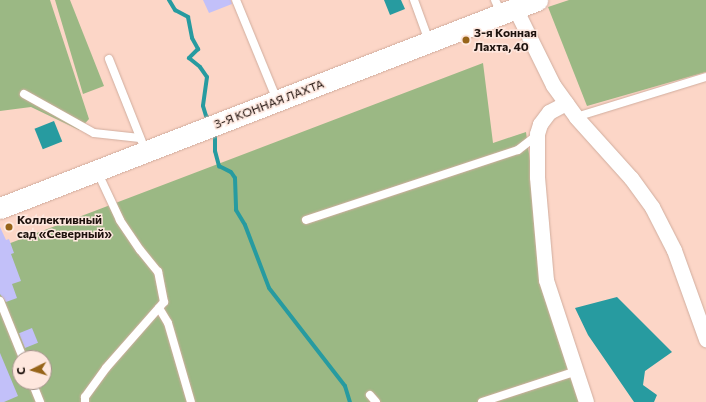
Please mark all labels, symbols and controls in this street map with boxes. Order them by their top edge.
place label: 3-я Конная Лахта, 40 [474,26,537,54]
marker: 3-я Конная Лахта, 40 [461,35,471,45]
street label: 3-Я КОННАЯ ЛАХТА [212,76,326,132]
place label: Коллективный сад «Северный» [17,213,112,241]
marker: Коллективный сад «Северный» [4,222,14,232]
north arrow [12,350,52,390]
text: С [14,367,27,375]

